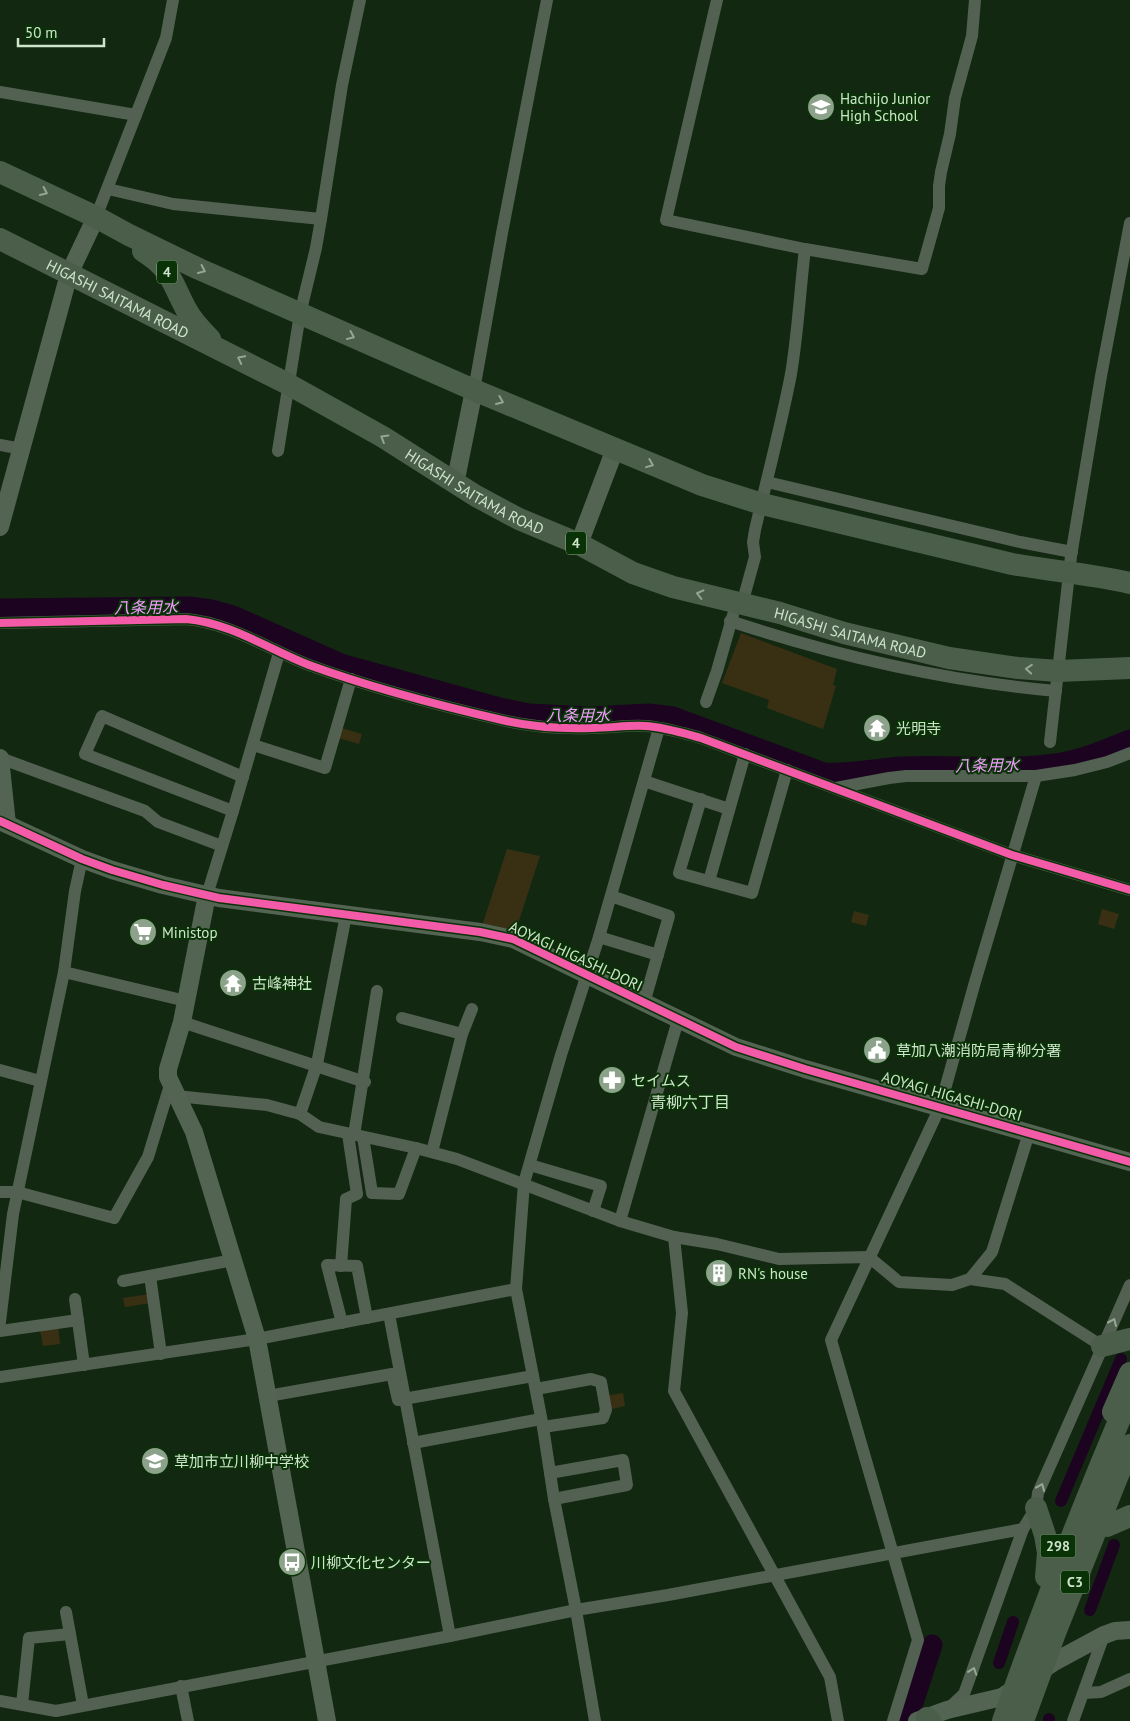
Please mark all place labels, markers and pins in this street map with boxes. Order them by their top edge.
place label: Hachijo Junior High School [840,89,930,125]
school or university icon: Hachijo Junior High School [806,92,836,122]
temple icon: 光明寺 [862,713,892,743]
place label: 光明寺 [896,719,941,738]
supermarket icon: Ministop [128,917,158,947]
place label: Ministop [162,923,218,942]
temple icon: 古峰神社 [218,968,248,998]
place label: 古峰神社 [252,974,312,993]
public building icon: 草加八潮消防局青柳分署 [862,1035,892,1065]
place label: 草加八潮消防局青柳分署 [896,1041,1061,1060]
pharmacy icon: セイムス [597,1065,627,1095]
place label: セイムス [631,1071,691,1090]
building icon: RN's house [704,1258,734,1288]
place label: RN's house [738,1264,808,1283]
school or university icon: 草加市立川柳中学校 [140,1446,170,1476]
place label: 草加市立川柳中学校 [174,1452,309,1471]
bus stop icon: 川柳文化センター [277,1547,307,1577]
place label: 川柳文化センター [311,1553,431,1572]

